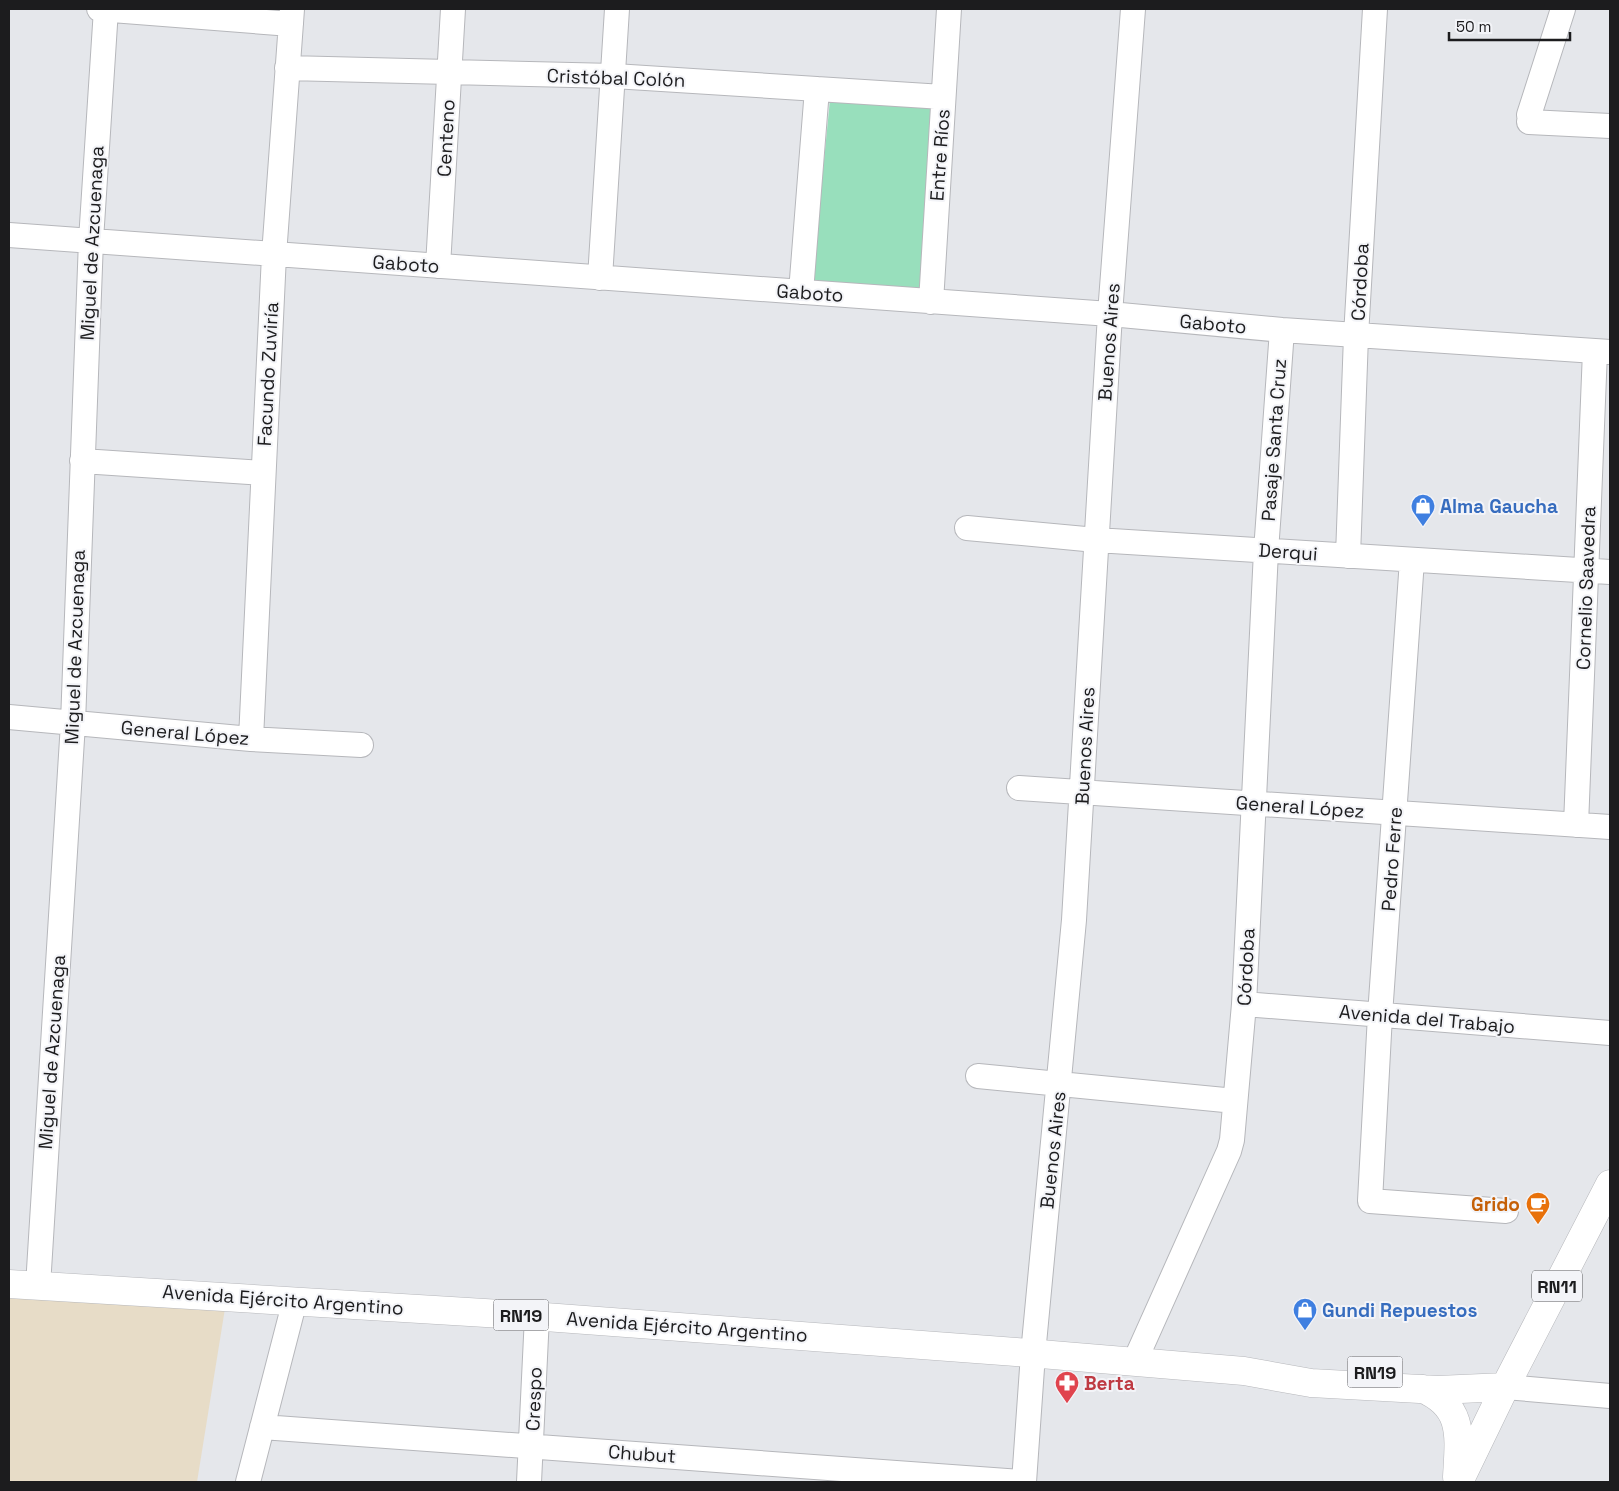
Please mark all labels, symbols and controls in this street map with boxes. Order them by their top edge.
scale bar [1449,10,1570,42]
text: 50 m [1456,17,1491,36]
street label: Cristóbal Colón [546,63,686,93]
street label: Centeno [431,98,461,178]
street label: Entre Ríos [924,108,956,202]
street label: Miguel de Azcuenaga [74,145,110,341]
street label: Córdoba [1345,242,1375,322]
street label: Gaboto [372,249,440,279]
street label: Gaboto [776,278,844,308]
street label: Buenos Aires [1092,282,1126,402]
street label: Facundo Zuviría [252,301,284,447]
street label: Gaboto [1178,309,1248,339]
street label: Pasaje Santa Cruz [1256,358,1292,522]
shop icon: Alma Gaucha [1410,493,1436,527]
place label: Alma Gaucha [1440,494,1558,519]
street label: Cornelio Saavedra [1571,506,1601,670]
street label: Derqui [1258,537,1318,567]
street label: Miguel de Azcuenaga [59,549,91,745]
street label: Buenos Aires [1069,686,1101,806]
street label: General López [120,715,250,751]
street label: General López [1235,790,1365,824]
street label: Pedro Ferre [1376,806,1408,912]
street label: Córdoba [1231,927,1261,1007]
street label: Miguel de Azcuenaga [33,954,71,1150]
street label: Avenida del Trabajo [1338,999,1516,1039]
street label: Buenos Aires [1034,1090,1072,1210]
cafe icon: Grido [1525,1191,1551,1225]
place label: Grido [1471,1192,1520,1217]
road number: RN11 [1532,1270,1582,1302]
street label: Avenida Ejército Argentino [162,1279,404,1321]
shop icon: Gundi Repuestos [1292,1297,1318,1331]
place label: Gundi Repuestos [1322,1298,1477,1323]
road number: RN19 [494,1300,548,1330]
street label: Avenida Ejército Argentino [566,1306,808,1348]
road number: RN19 [1348,1356,1402,1388]
street label: Crespo [520,1366,548,1432]
pharmacy icon: Berta [1054,1370,1080,1404]
place label: Berta [1084,1371,1135,1396]
street label: Chubut [607,1439,677,1469]

